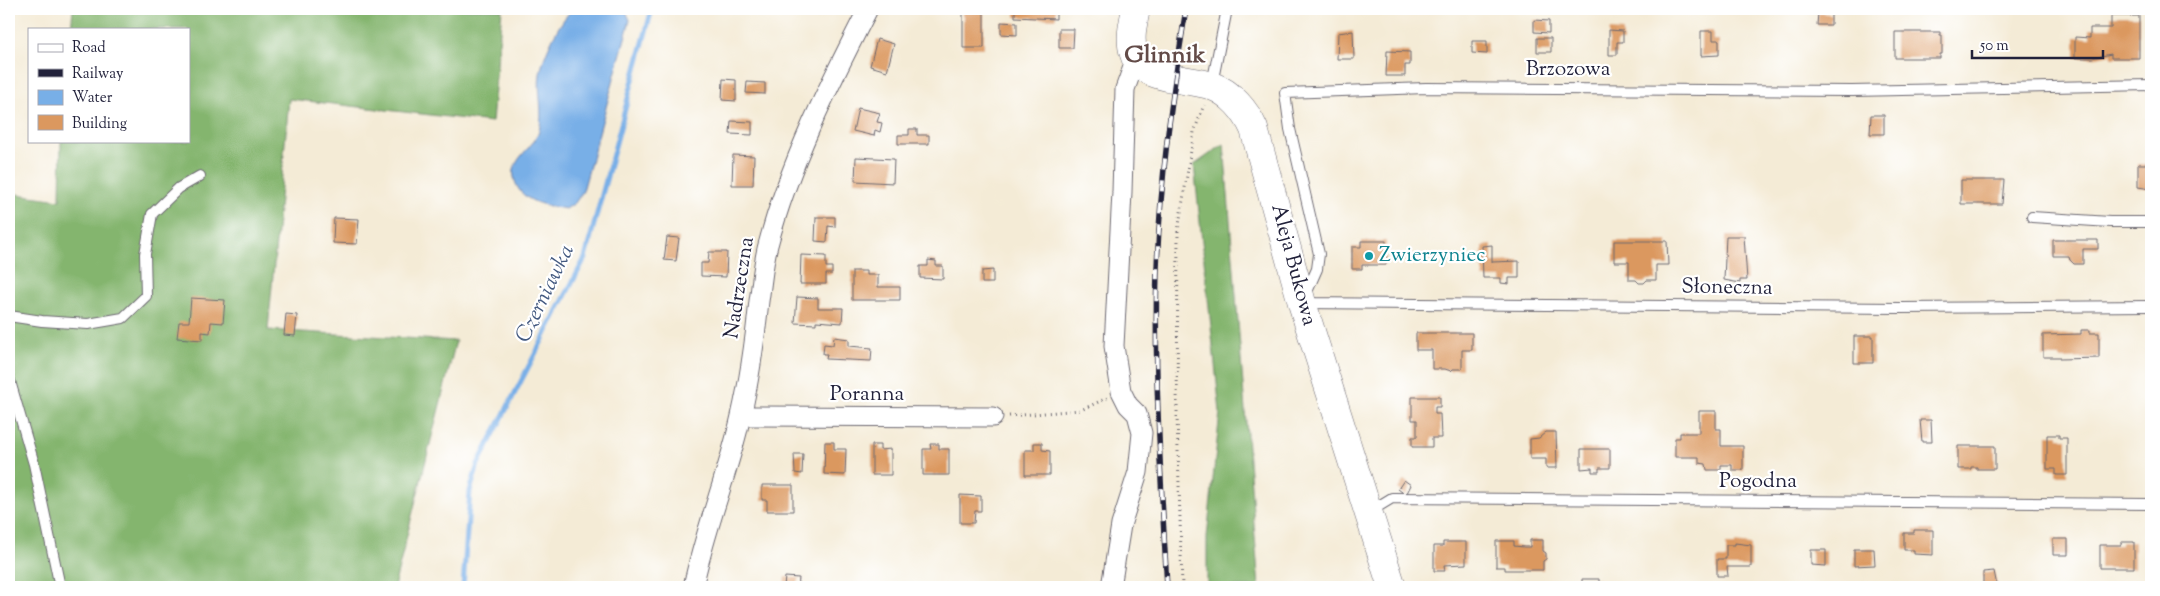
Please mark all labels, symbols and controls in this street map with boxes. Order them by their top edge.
legend [28,28,190,142]
scale bar [1972,28,2104,60]
text: 50 m [1979,36,2009,57]
text: Road [72,38,106,59]
district label: Glinnik [1124,39,1207,73]
street label: Brzozowa [1526,55,1611,85]
text: Railway [72,64,124,85]
text: Water [72,88,113,109]
text: Building [72,114,127,135]
street label: Aleja Bukowa [1262,201,1324,330]
street label: Nadrzeczna [717,235,763,341]
water label: Czerniawka [508,240,584,348]
place label: Zwierzyniec [1379,241,1486,271]
marker: Zwierzyniec [1363,250,1375,262]
street label: Słoneczna [1681,272,1773,304]
street label: Poranna [830,380,905,410]
street label: Pogodna [1719,467,1797,497]

